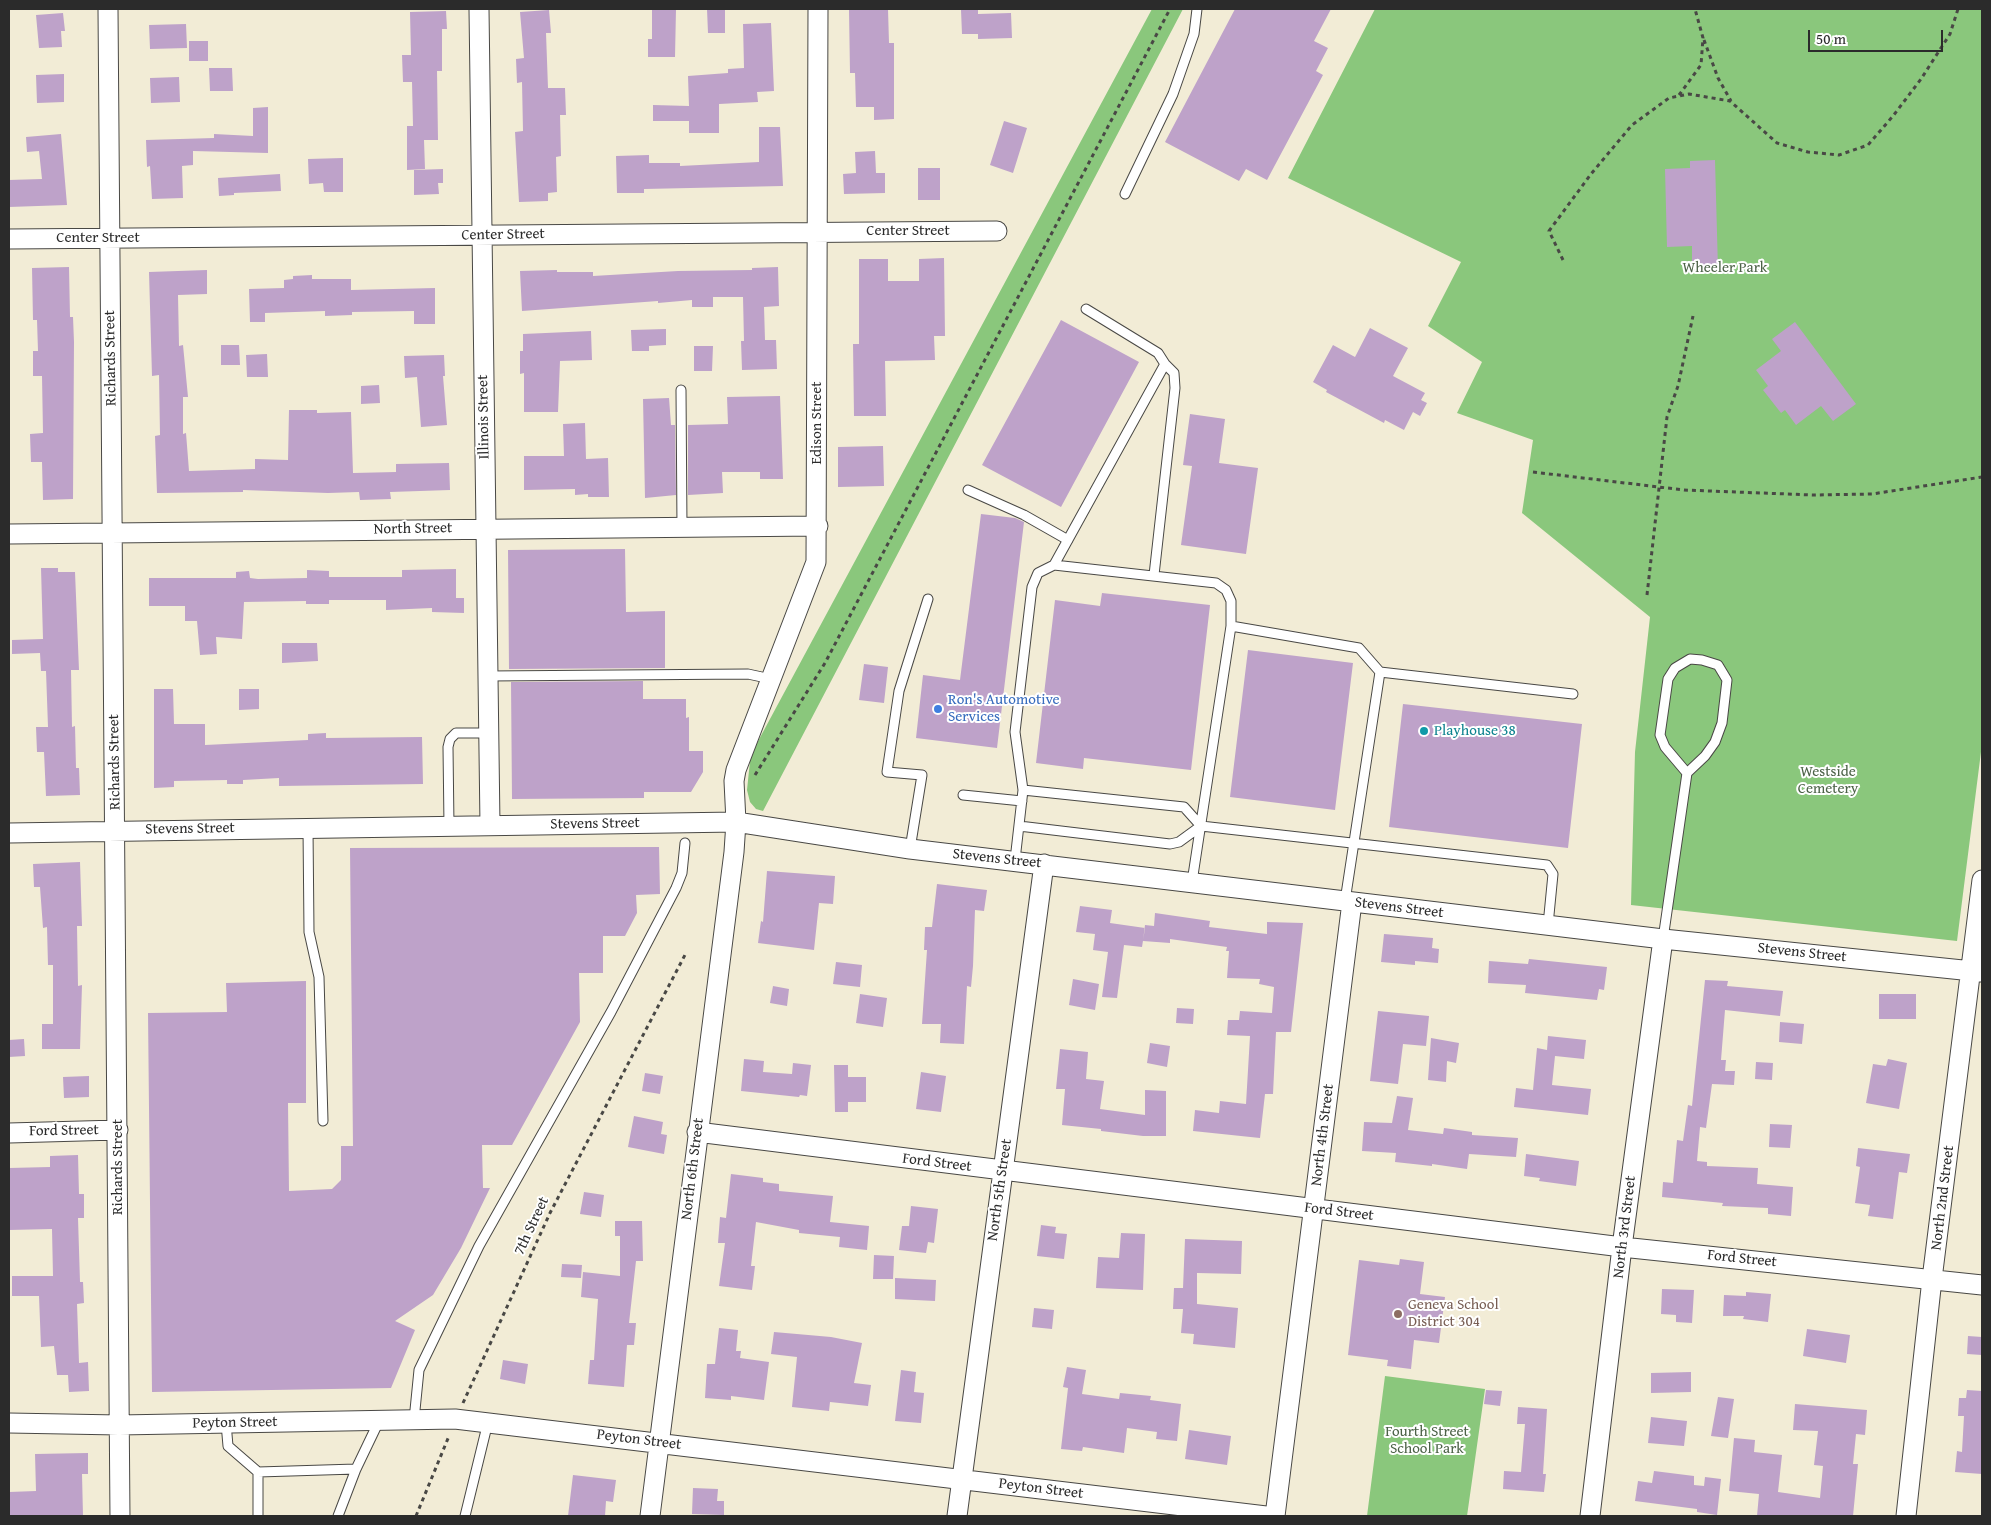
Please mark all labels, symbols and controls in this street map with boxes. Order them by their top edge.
scale bar [1811,20,1946,52]
text: 50 m [1816,28,1846,49]
street label: Center Street [866,222,950,240]
street label: Center Street [461,225,545,245]
street label: Center Street [56,229,140,247]
park label: Wheeler Park [1683,259,1767,277]
street label: Richards Street [101,310,121,406]
street label: Illinois Street [474,374,494,460]
street label: Edison Street [808,381,826,465]
street label: North Street [374,519,452,539]
place label: Ron's Automotive Services [948,691,1060,726]
marker: Ron's Automotive Services [932,703,944,715]
street label: Richards Street [105,714,125,810]
place label: Playhouse 38 [1434,722,1516,740]
marker: Playhouse 38 [1418,725,1430,737]
park label: Westside Cemetery [1798,763,1858,798]
street label: Stevens Street [550,814,640,834]
street label: Stevens Street [145,819,235,839]
street label: Stevens Street [952,845,1042,873]
street label: Stevens Street [1354,894,1444,922]
street label: Stevens Street [1757,939,1847,967]
street label: North 4th Street [1308,1083,1338,1187]
street label: North 6th Street [678,1117,708,1221]
street label: Richards Street [109,1119,127,1215]
street label: Ford Street [29,1121,99,1141]
street label: North 5th Street [984,1138,1016,1242]
street label: North 2nd Street [1928,1145,1958,1251]
street label: Ford Street [901,1150,973,1176]
street label: North 3rd Street [1610,1175,1640,1279]
street label: 7th Street [511,1194,553,1258]
street label: Ford Street [1303,1199,1375,1225]
street label: Ford Street [1706,1246,1778,1272]
place label: Geneva School District 304 [1408,1296,1499,1331]
marker: Geneva School District 304 [1392,1308,1404,1320]
street label: Peyton Street [192,1413,278,1433]
park label: Fourth Street School Park [1385,1423,1469,1458]
street label: Peyton Street [596,1426,682,1454]
street label: Peyton Street [998,1475,1084,1503]

